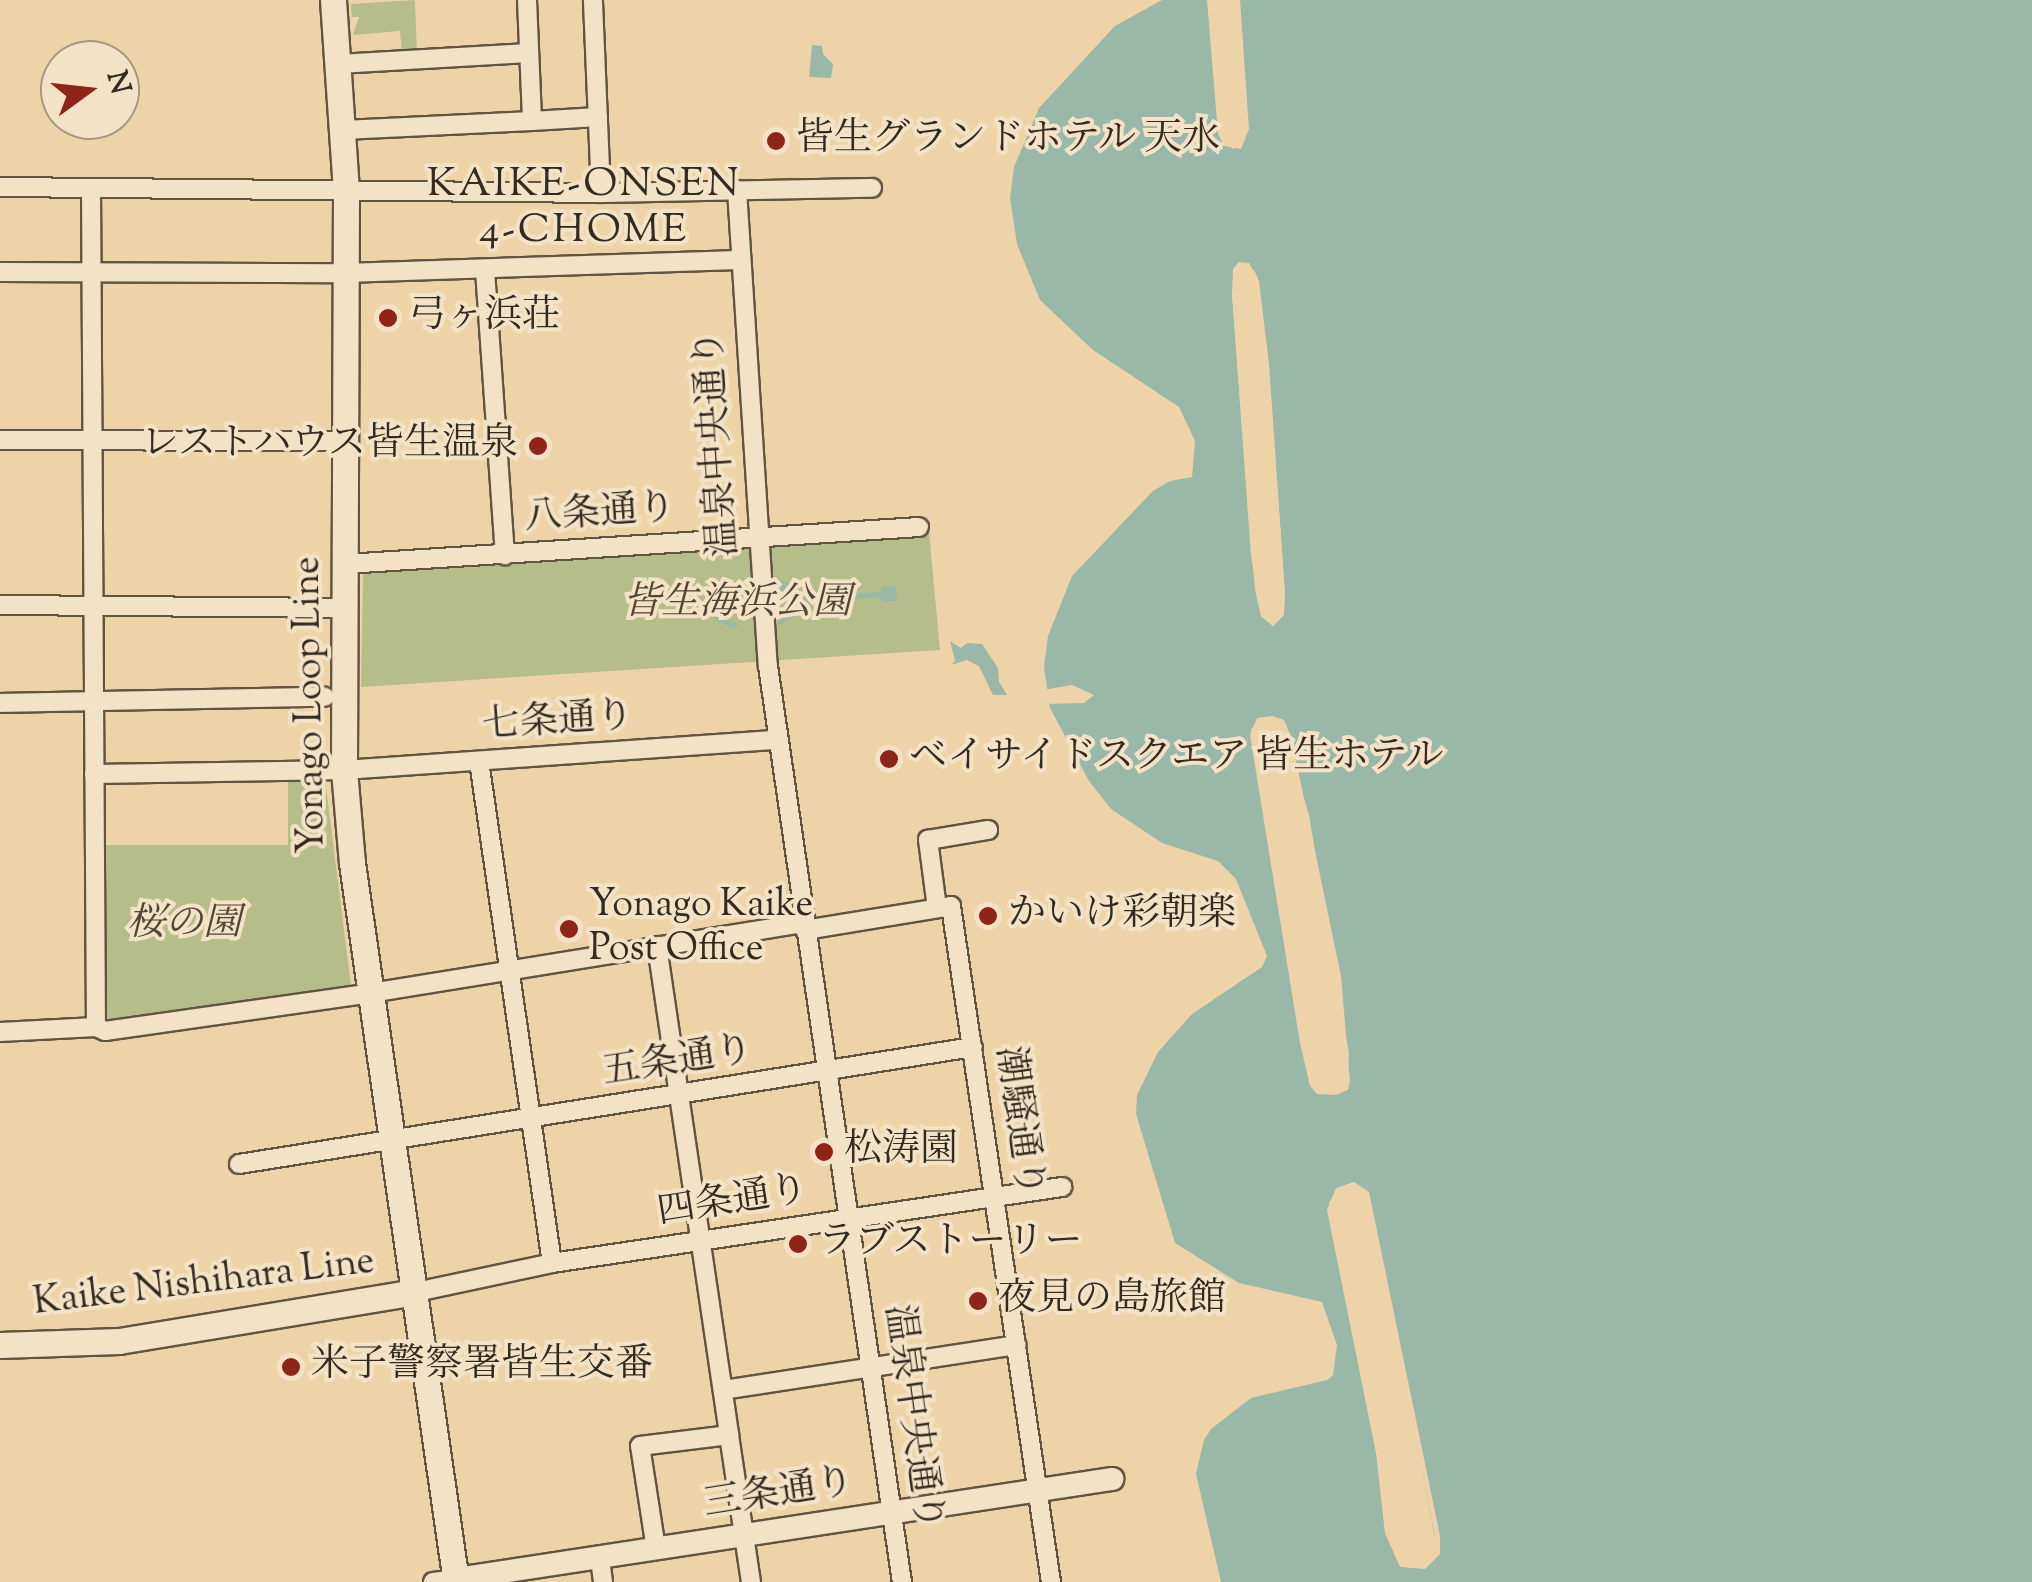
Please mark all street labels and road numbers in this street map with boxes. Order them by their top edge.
street label: 温泉中央通り [688,328,750,558]
street label: 八条通り [523,487,677,543]
street label: Yonago Loop Line [287,556,337,854]
street label: 七条通り [481,695,635,751]
street label: 五条通り [599,1029,757,1097]
street label: 潮騒通り [984,1044,1050,1200]
street label: 四条通り [654,1169,812,1237]
street label: Kaike Nishihara Line [31,1240,377,1328]
street label: 温泉中央通り [873,1302,949,1534]
street label: 三条通り [700,1461,858,1529]

